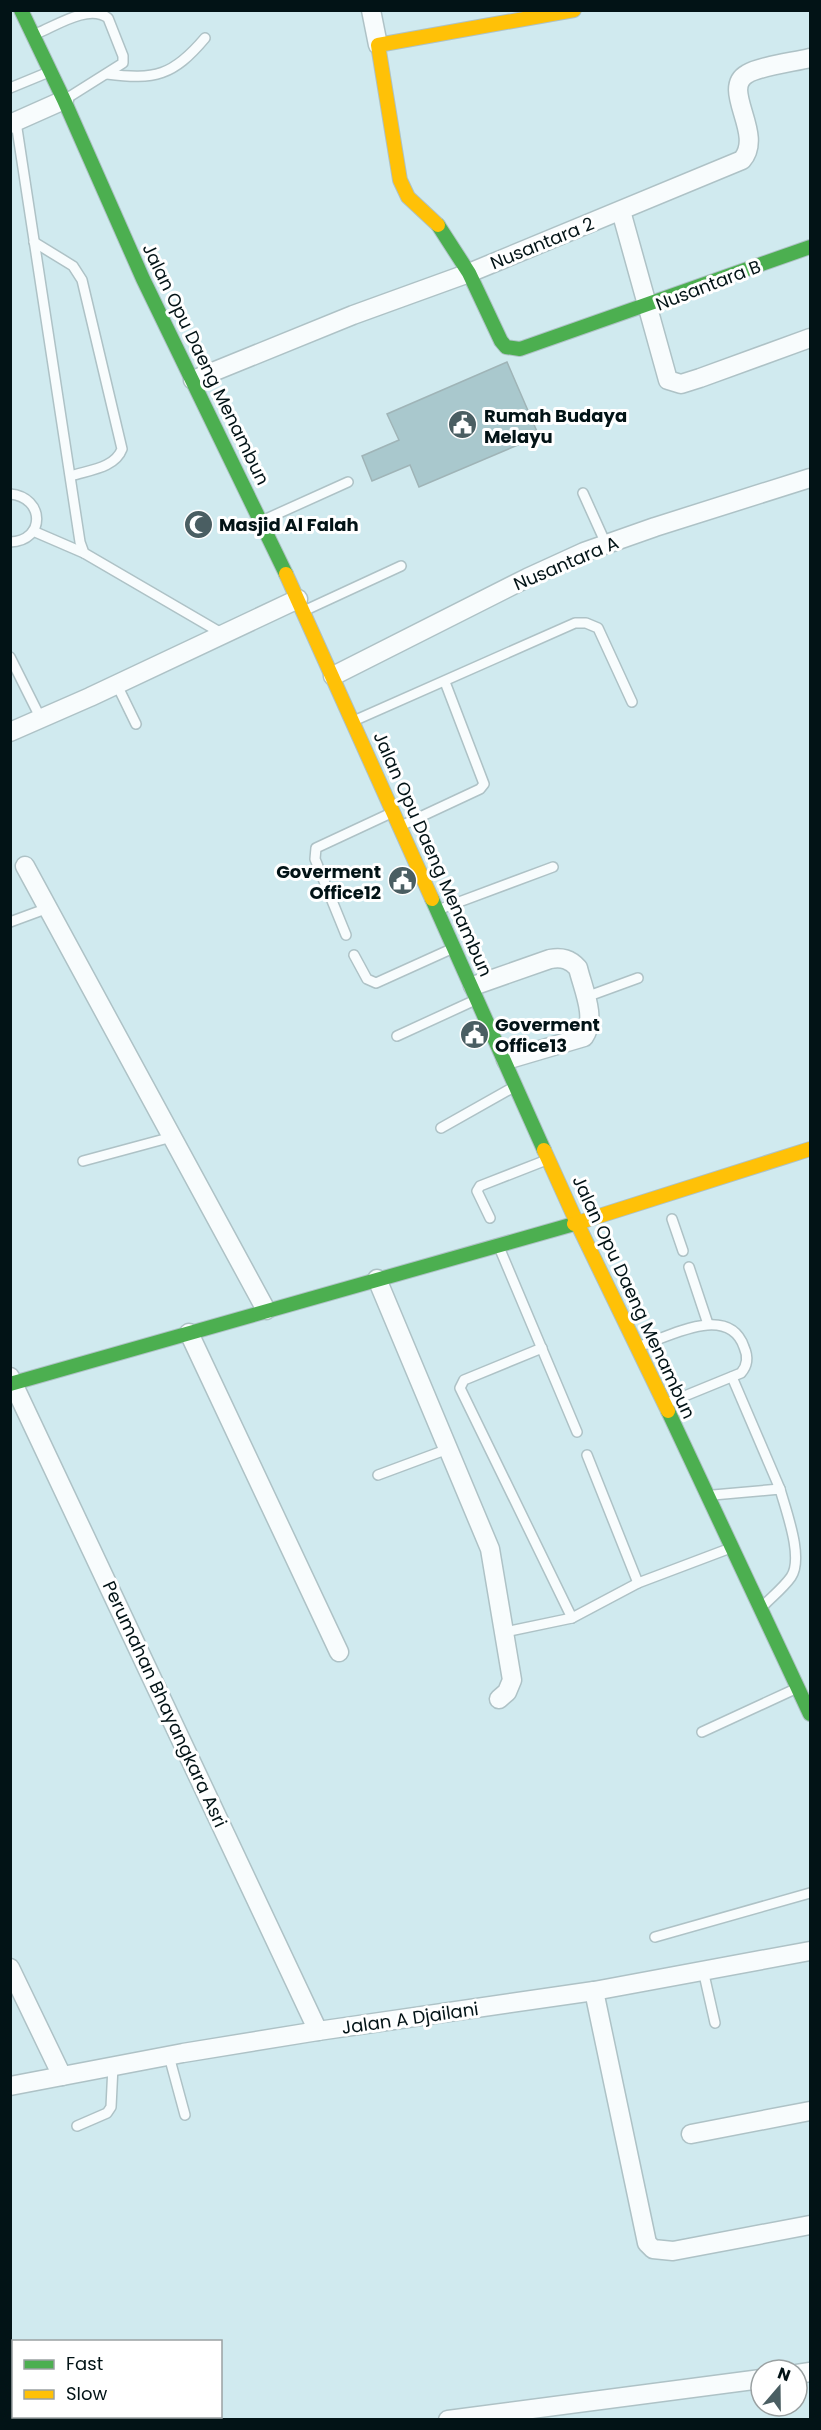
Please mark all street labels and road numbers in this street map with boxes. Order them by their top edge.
street label: Nusantara 2 [486,211,598,275]
street label: Jalan Opu Daeng Menambun [136,239,276,489]
street label: Nusantara B [652,253,764,317]
street label: Nusantara A [510,530,622,596]
street label: Jalan Opu Daeng Menambun [368,727,498,981]
street label: Jalan Opu Daeng Menambun [566,1171,702,1423]
street label: Perumahan Bhayangkara Asri [97,1577,233,1831]
street label: Jalan A Djailani [340,1996,480,2040]

